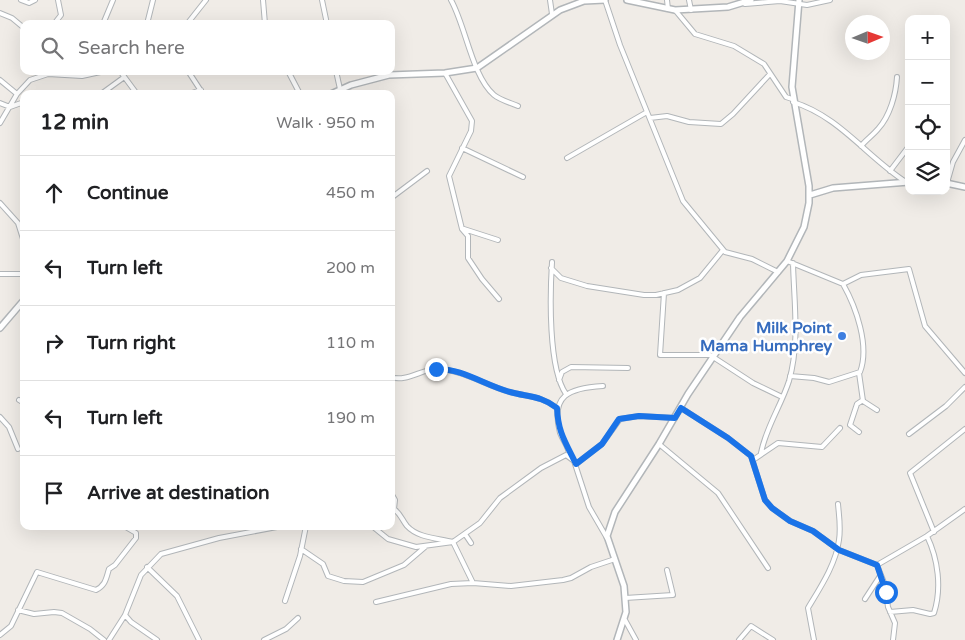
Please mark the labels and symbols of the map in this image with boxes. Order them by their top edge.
north arrow [845,15,890,60]
place label: Milk Point Mama Humphrey [700,318,833,356]
marker: Milk Point Mama Humphrey [836,330,848,342]
route end [425,358,448,381]
route start [875,581,898,604]

